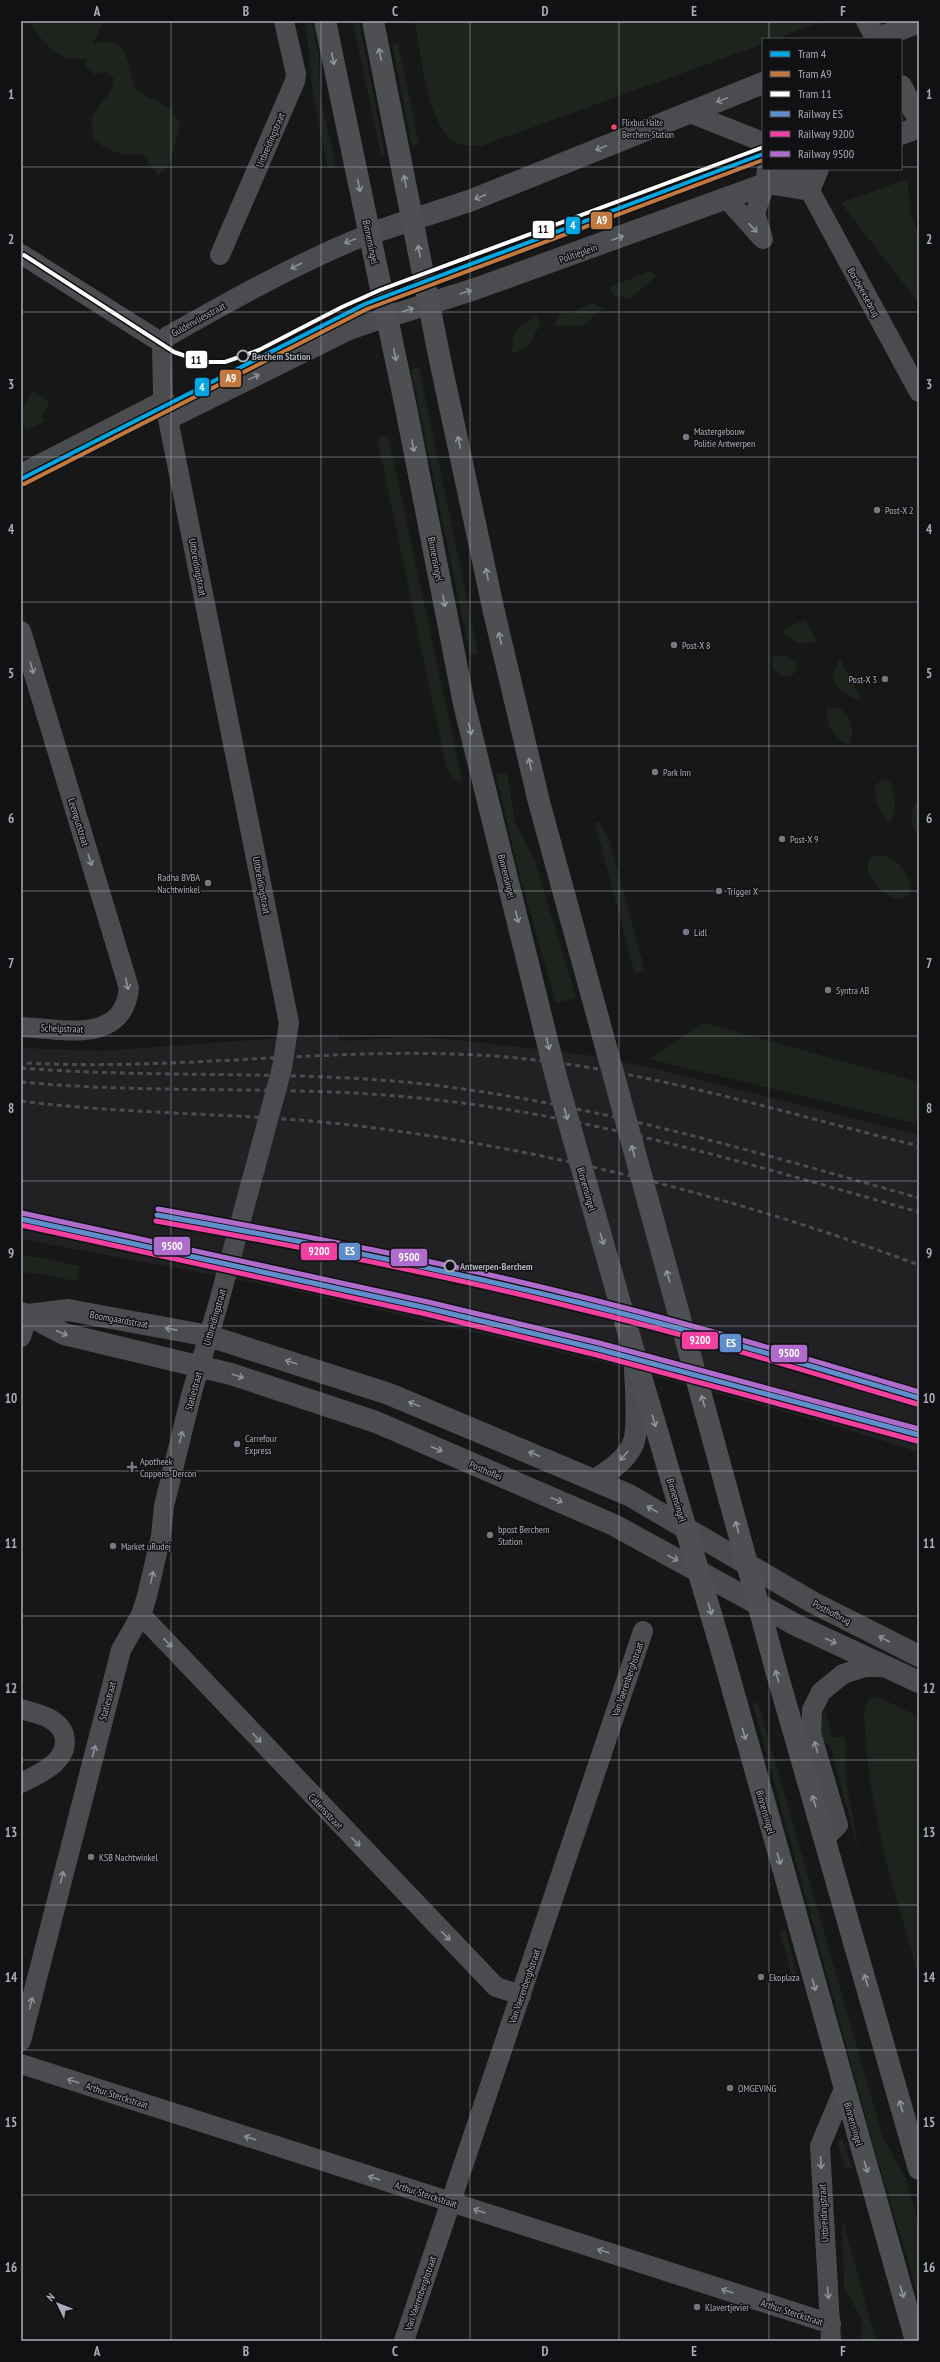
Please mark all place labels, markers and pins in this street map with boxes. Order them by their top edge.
place label: Flixbus Halte Berchem-Station [622,117,674,140]
marker: Flixbus Halte Berchem-Station [609,122,619,132]
marker: Berchem Station [236,349,250,363]
place label: Berchem Station [252,350,311,363]
place label: Mastergebouw Politie Antwerpen [694,425,755,450]
marker: Mastergebouw Politie Antwerpen [681,432,691,442]
place label: Post-X 2 [885,504,914,517]
marker: Post-X 2 [872,505,882,515]
place label: Post-X 8 [682,639,711,652]
marker: Post-X 8 [669,640,679,650]
place label: Post-X 3 [848,673,877,686]
marker: Post-X 3 [880,674,890,684]
place label: Park Inn [663,766,691,779]
marker: Park Inn [650,767,660,777]
place label: Post-X 9 [790,833,819,846]
marker: Post-X 9 [777,834,787,844]
place label: Radha BVBA Nachtwinkel [157,871,201,896]
marker: Radha BVBA Nachtwinkel [203,878,213,888]
place label: Trigger X [727,885,758,898]
marker: Trigger X [714,886,724,896]
place label: Lidl [694,926,708,939]
marker: Lidl [681,927,691,937]
place label: Syntra AB [836,984,870,997]
marker: Syntra AB [823,985,833,995]
marker: Antwerpen-Berchem [443,1259,457,1273]
place label: Antwerpen-Berchem [459,1260,533,1273]
place label: Carrefour Express [245,1432,277,1457]
marker: Carrefour Express [232,1439,242,1449]
place label: Apotheek Coppens-Dercon [140,1455,196,1480]
marker: Apotheek Coppens-Dercon [127,1462,137,1472]
place label: bpost Berchem Station [498,1523,549,1548]
marker: bpost Berchem Station [485,1530,495,1540]
place label: Market uRudej [121,1540,171,1553]
marker: Market uRudej [108,1541,118,1551]
place label: KSB Nachtwinkel [99,1851,158,1864]
marker: KSB Nachtwinkel [86,1852,96,1862]
place label: Ekoplaza [769,1971,800,1984]
marker: Ekoplaza [756,1972,766,1982]
place label: OMGEVING [738,2082,776,2095]
marker: OMGEVING [725,2083,735,2093]
place label: Klavertjevier [705,2301,749,2314]
marker: Klavertjevier [692,2302,702,2312]

